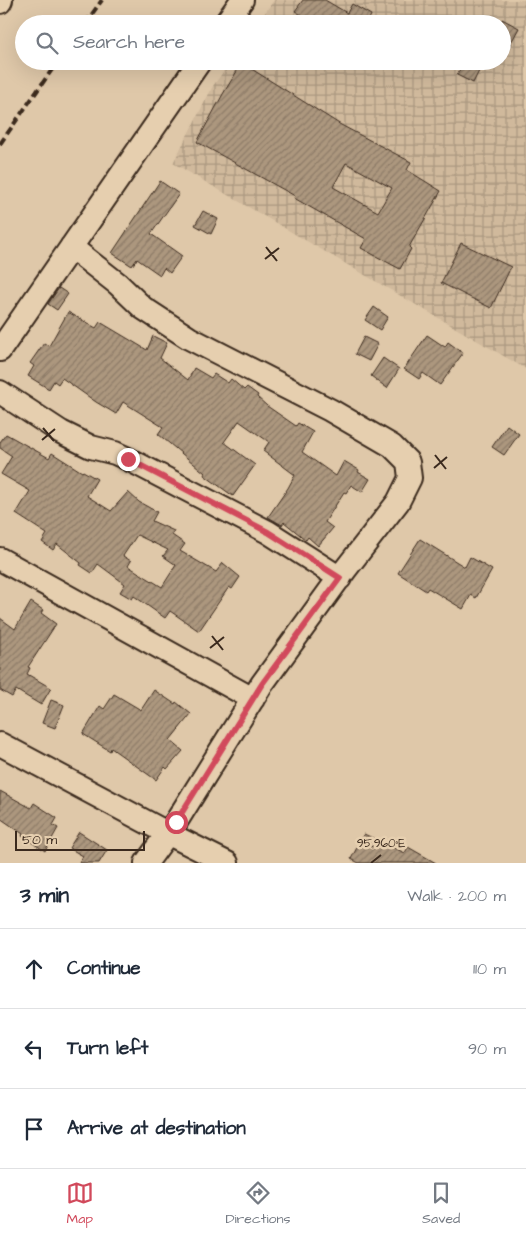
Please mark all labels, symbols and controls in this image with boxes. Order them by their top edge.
search box [15,15,511,70]
icon: search [33,29,61,57]
text: Search here [73,29,185,56]
route end [117,448,140,471]
route start [165,811,188,834]
scale bar [15,828,145,851]
text: 50 m [22,830,57,850]
text: 95.960°E [357,835,405,852]
text: 3 min [20,881,69,910]
text: Walk · 200 m [407,885,506,907]
icon: ahead [20,955,48,983]
text: Continue [67,955,141,982]
text: 110 m [473,958,506,980]
icon: left [20,1035,48,1063]
text: Turn left [67,1035,148,1062]
text: 90 m [468,1038,506,1060]
icon: arrive [20,1115,48,1143]
text: Arrive at destination [67,1115,246,1142]
tab: Map [66,1179,94,1229]
tab: Directions [225,1179,290,1229]
tab: Saved [422,1179,460,1229]

